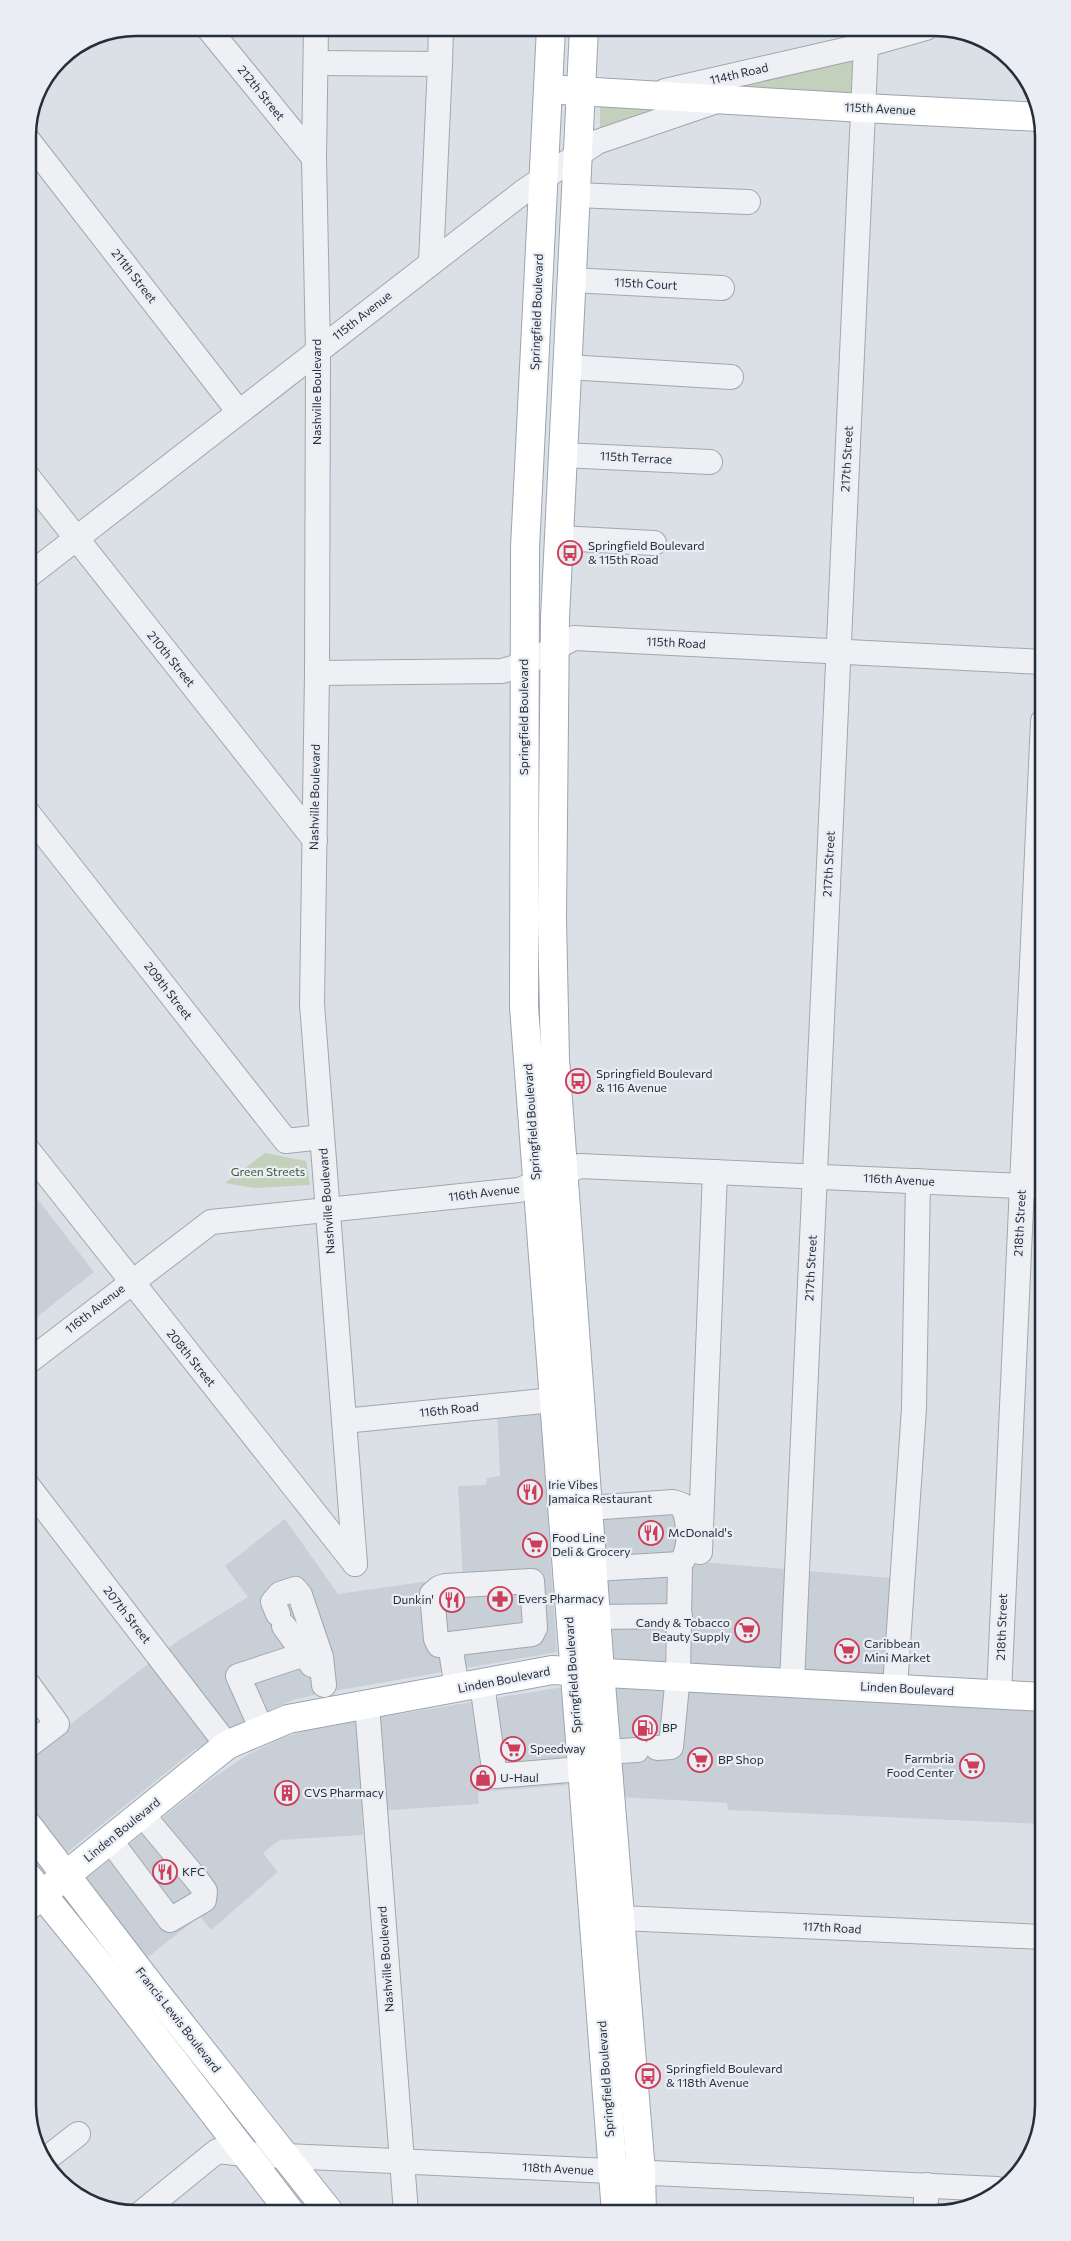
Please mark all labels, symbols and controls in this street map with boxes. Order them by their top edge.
street label: 114th Road [708,59,769,87]
street label: 212th Street [235,62,288,123]
street label: 115th Avenue [844,99,916,117]
street label: 211th Street [109,245,160,305]
street label: Springfield Boulevard [527,253,545,370]
street label: 115th Court [614,274,678,292]
street label: 115th Avenue [329,288,394,343]
street label: Nashville Boulevard [309,339,323,445]
street label: 217th Street [837,425,855,492]
street label: 115th Terrace [600,448,673,466]
place label: Springfield Boulevard & 115th Road [588,538,705,566]
bus stop icon: Springfield Boulevard & 115th Road [557,540,583,566]
street label: 210th Street [145,628,199,689]
street label: 115th Road [646,633,706,651]
street label: Springfield Boulevard [516,659,530,775]
street label: Nashville Boulevard [306,744,322,850]
street label: 217th Street [819,830,837,897]
street label: 209th Street [142,959,196,1022]
street label: Springfield Boulevard [520,1063,542,1181]
place label: Springfield Boulevard & 116 Avenue [596,1066,713,1094]
bus stop icon: Springfield Boulevard & 116 Avenue [565,1068,591,1094]
street label: Nashville Boulevard [315,1148,337,1255]
park label: Green Streets [231,1164,305,1178]
street label: 116th Avenue [863,1170,935,1188]
street label: 116th Avenue [447,1181,520,1203]
street label: 218th Street [1010,1189,1028,1257]
street label: 217th Street [801,1234,819,1301]
street label: 116th Avenue [62,1281,127,1336]
street label: 208th Street [164,1326,219,1389]
street label: 116th Road [418,1399,479,1419]
place label: Irie Vibes Jamaica Restaurant [548,1477,652,1506]
restaurant icon: Irie Vibes Jamaica Restaurant [517,1479,543,1505]
restaurant icon: McDonald's [638,1520,664,1546]
place label: McDonald's [668,1525,732,1539]
place label: Food Line Deli & Grocery [552,1530,631,1558]
supermarket icon: Food Line Deli & Grocery [522,1532,548,1558]
street label: 207th Street [101,1583,155,1646]
pharmacy icon: Evers Pharmacy [487,1586,513,1612]
restaurant icon: Dunkin' [439,1587,465,1613]
place label: Evers Pharmacy [518,1591,604,1605]
place label: Dunkin' [393,1592,434,1606]
street label: 218th Street [993,1593,1009,1661]
place label: Candy & Tobacco Beauty Supply [636,1615,730,1643]
street label: Springfield Boulevard [561,1616,583,1734]
supermarket icon: Candy & Tobacco Beauty Supply [734,1617,760,1643]
place label: Caribbean Mini Market [864,1636,931,1664]
supermarket icon: Caribbean Mini Market [834,1638,860,1664]
street label: Linden Boulevard [456,1663,551,1695]
street label: Linden Boulevard [860,1679,954,1697]
fuel station icon: BP [632,1715,658,1741]
place label: BP [662,1720,678,1734]
supermarket icon: Speedway [500,1736,526,1762]
place label: Speedway [530,1741,586,1755]
supermarket icon: BP Shop [687,1747,713,1773]
place label: Farmbria Food Center [886,1751,954,1779]
place label: BP Shop [718,1752,764,1766]
supermarket icon: Farmbria Food Center [959,1753,985,1779]
shop icon: U-Haul [470,1765,496,1791]
place label: U-Haul [500,1770,539,1784]
building icon: CVS Pharmacy [274,1780,300,1806]
place label: CVS Pharmacy [304,1785,384,1799]
street label: Linden Boulevard [80,1794,162,1864]
restaurant icon: KFC [152,1859,178,1885]
place label: KFC [182,1864,205,1878]
street label: Nashville Boulevard [374,1906,396,2013]
street label: 117th Road [802,1918,862,1936]
street label: Francis Lewis Boulevard [133,1964,224,2075]
street label: Springfield Boulevard [594,2020,616,2138]
place label: Springfield Boulevard & 118th Avenue [666,2061,783,2089]
bus stop icon: Springfield Boulevard & 118th Avenue [635,2063,661,2089]
street label: 118th Avenue [522,2159,594,2177]

